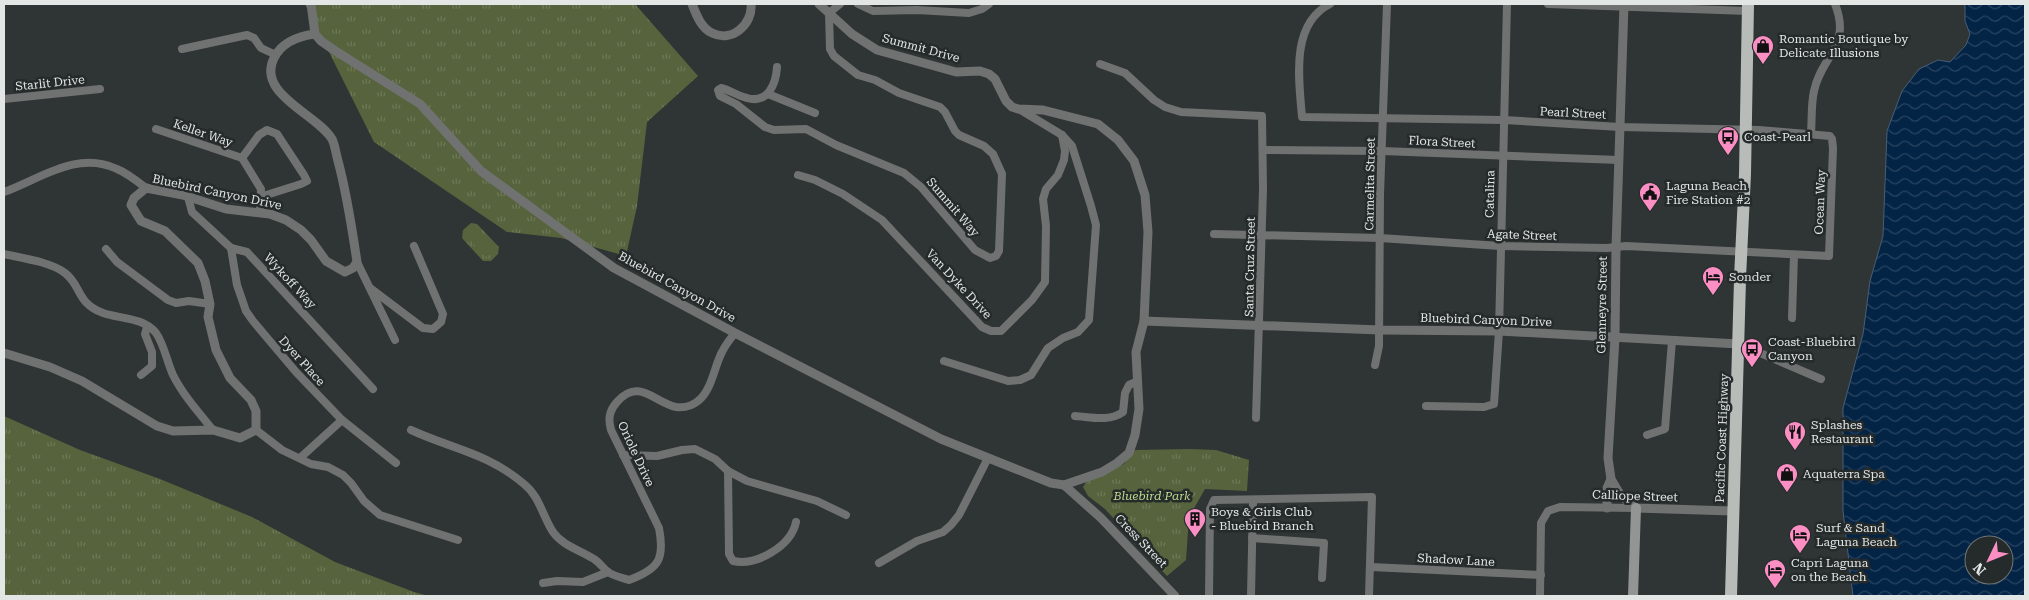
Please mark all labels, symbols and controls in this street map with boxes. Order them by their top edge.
street label: Summit Drive [881,31,962,65]
place label: Romantic Boutique by Delicate Illusions [1779,32,1909,60]
shop icon: Romantic Boutique by Delicate Illusions [1751,34,1775,65]
street label: Starlit Drive [15,72,86,94]
street label: Pearl Street [1539,104,1607,122]
street label: Keller Way [171,116,235,150]
bus stop icon: Coast-Pearl [1716,125,1740,156]
place label: Coast-Pearl [1744,130,1811,144]
street label: Flora Street [1408,133,1476,151]
street label: Carmelita Street [1362,137,1378,231]
street label: Ocean Way [1812,168,1828,235]
street label: Catalina [1483,170,1497,218]
street label: Bluebird Canyon Drive [151,171,283,213]
street label: Summit Way [924,175,983,240]
place label: Laguna Beach Fire Station #2 [1666,179,1751,207]
public building icon: Laguna Beach Fire Station #2 [1638,181,1662,212]
street label: Santa Cruz Street [1242,216,1258,317]
street label: Agate Street [1487,227,1558,243]
street label: Van Dyke Drive [923,246,995,322]
street label: Bluebird Canyon Drive [616,249,738,325]
street label: Wykoff Way [261,251,320,312]
street label: Glenneyre Street [1594,256,1610,354]
hotel icon: Sonder [1701,265,1725,296]
place label: Sonder [1729,270,1771,284]
street label: Bluebird Canyon Drive [1420,311,1553,329]
street label: Dyer Place [276,333,328,389]
place label: Coast-Bluebird Canyon [1768,335,1856,363]
bus stop icon: Coast-Bluebird Canyon [1740,337,1764,368]
street label: Pacific Coast Highway [1713,372,1731,503]
place label: Splashes Restaurant [1811,418,1874,446]
street label: Oriole Drive [615,419,657,489]
restaurant icon: Splashes Restaurant [1783,420,1807,451]
shop icon: Aquaterra Spa [1775,462,1799,493]
place label: Aquaterra Spa [1803,467,1885,481]
street label: Calliope Street [1592,488,1679,505]
park label: Bluebird Park [1113,489,1191,503]
place label: Boys & Girls Club - Bluebird Branch [1211,505,1314,533]
building icon: Boys & Girls Club - Bluebird Branch [1183,507,1207,538]
street label: Cress Street [1112,511,1170,571]
place label: Surf & Sand Laguna Beach [1816,521,1897,549]
hotel icon: Surf & Sand Laguna Beach [1788,523,1812,554]
north arrow [1964,535,2014,585]
street label: Shadow Lane [1417,551,1496,569]
place label: Capri Laguna on the Beach [1791,556,1869,584]
hotel icon: Capri Laguna on the Beach [1763,558,1787,589]
text: N [1970,559,1989,578]

